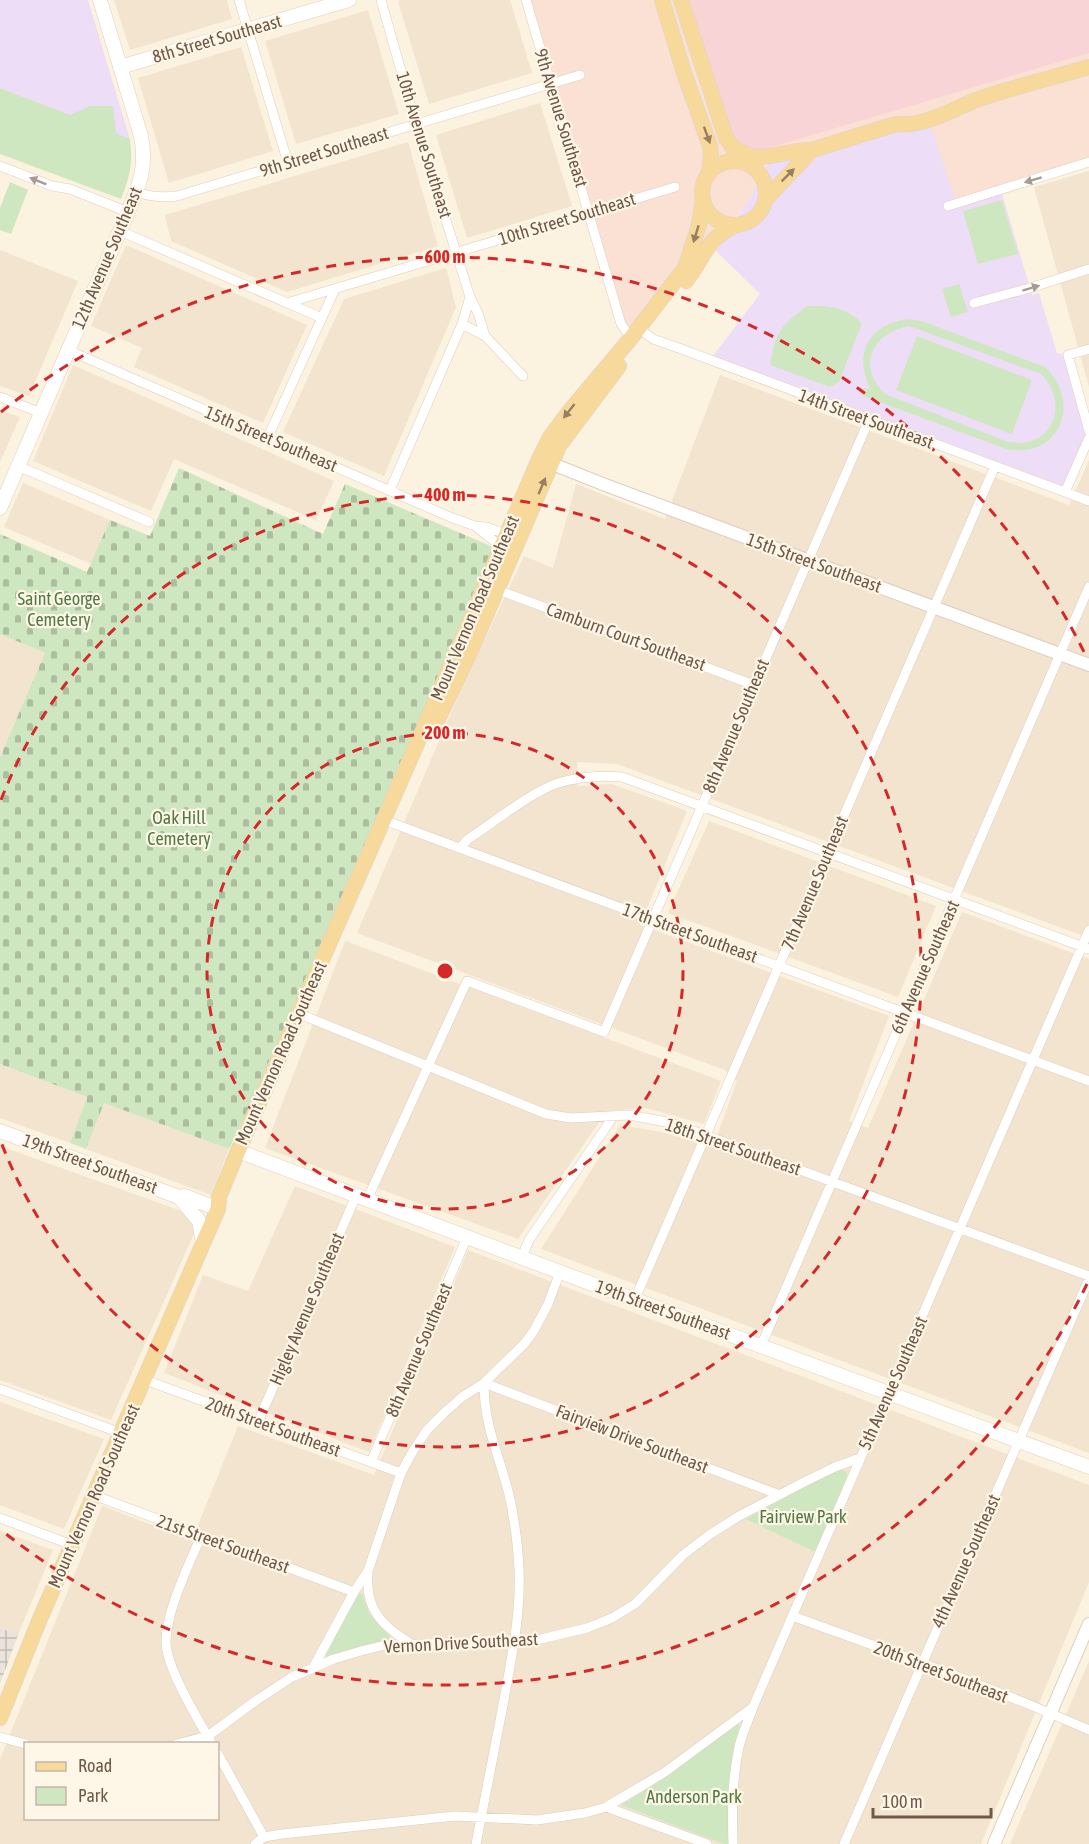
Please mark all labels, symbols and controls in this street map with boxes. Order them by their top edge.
street label: 8th Street Southeast [150,10,284,67]
street label: 9th Avenue Southeast [530,46,593,190]
street label: 10th Avenue Southeast [392,69,457,221]
street label: 9th Street Southeast [257,122,391,181]
one-way arrow [702,126,712,144]
one-way arrow [781,167,795,182]
one-way arrow [29,176,47,185]
one-way arrow [1024,176,1042,185]
street label: 12th Avenue Southeast [67,184,146,332]
street label: 10th Street Southeast [496,188,638,249]
one-way arrow [691,225,700,243]
text: 600 m [425,246,465,267]
one-way arrow [1022,283,1040,292]
street label: 14th Street Southeast [796,384,936,453]
street label: 15th Street Southeast [202,401,341,476]
one-way arrow [564,404,576,419]
one-way arrow [538,477,547,495]
text: 400 m [424,484,465,505]
street label: Mount Vernon Road Southeast [426,512,523,704]
street label: 15th Street Southeast [744,528,884,597]
park label: Saint George Cemetery [18,588,100,630]
street label: Camburn Court Southeast [544,598,709,675]
street label: 8th Avenue Southeast [698,655,773,796]
text: 200 m [425,722,465,743]
park label: Oak Hill Cemetery [147,807,211,849]
street label: 7th Avenue Southeast [777,812,852,953]
street label: 6th Avenue Southeast [886,897,963,1037]
street label: 17th Street Southeast [620,898,760,967]
street label: Mount Vernon Road Southeast [230,957,331,1148]
centre of rings [435,961,455,981]
street label: 18th Street Southeast [663,1113,804,1180]
street label: 19th Street Southeast [20,1129,160,1198]
street label: Higley Avenue Southeast [265,1229,348,1388]
street label: 19th Street Southeast [593,1275,733,1344]
street label: 8th Avenue Southeast [381,1279,456,1420]
street label: 5th Avenue Southeast [854,1313,931,1453]
street label: 20th Street Southeast [203,1392,343,1461]
street label: Mount Vernon Road Southeast [43,1400,144,1591]
street label: Fairview Drive Southeast [553,1400,711,1477]
street label: 4th Avenue Southeast [927,1491,1004,1631]
park label: Fairview Park [759,1506,847,1527]
street label: 21st Street Southeast [154,1510,292,1577]
street label: Vernon Drive Southeast [383,1628,539,1657]
street label: 20th Street Southeast [871,1636,1011,1707]
legend [24,1742,219,1820]
text: Road [78,1755,112,1776]
scale bar [873,1781,992,1819]
text: Park [78,1785,108,1806]
park label: Anderson Park [646,1786,742,1807]
text: 100 m [882,1791,923,1812]

